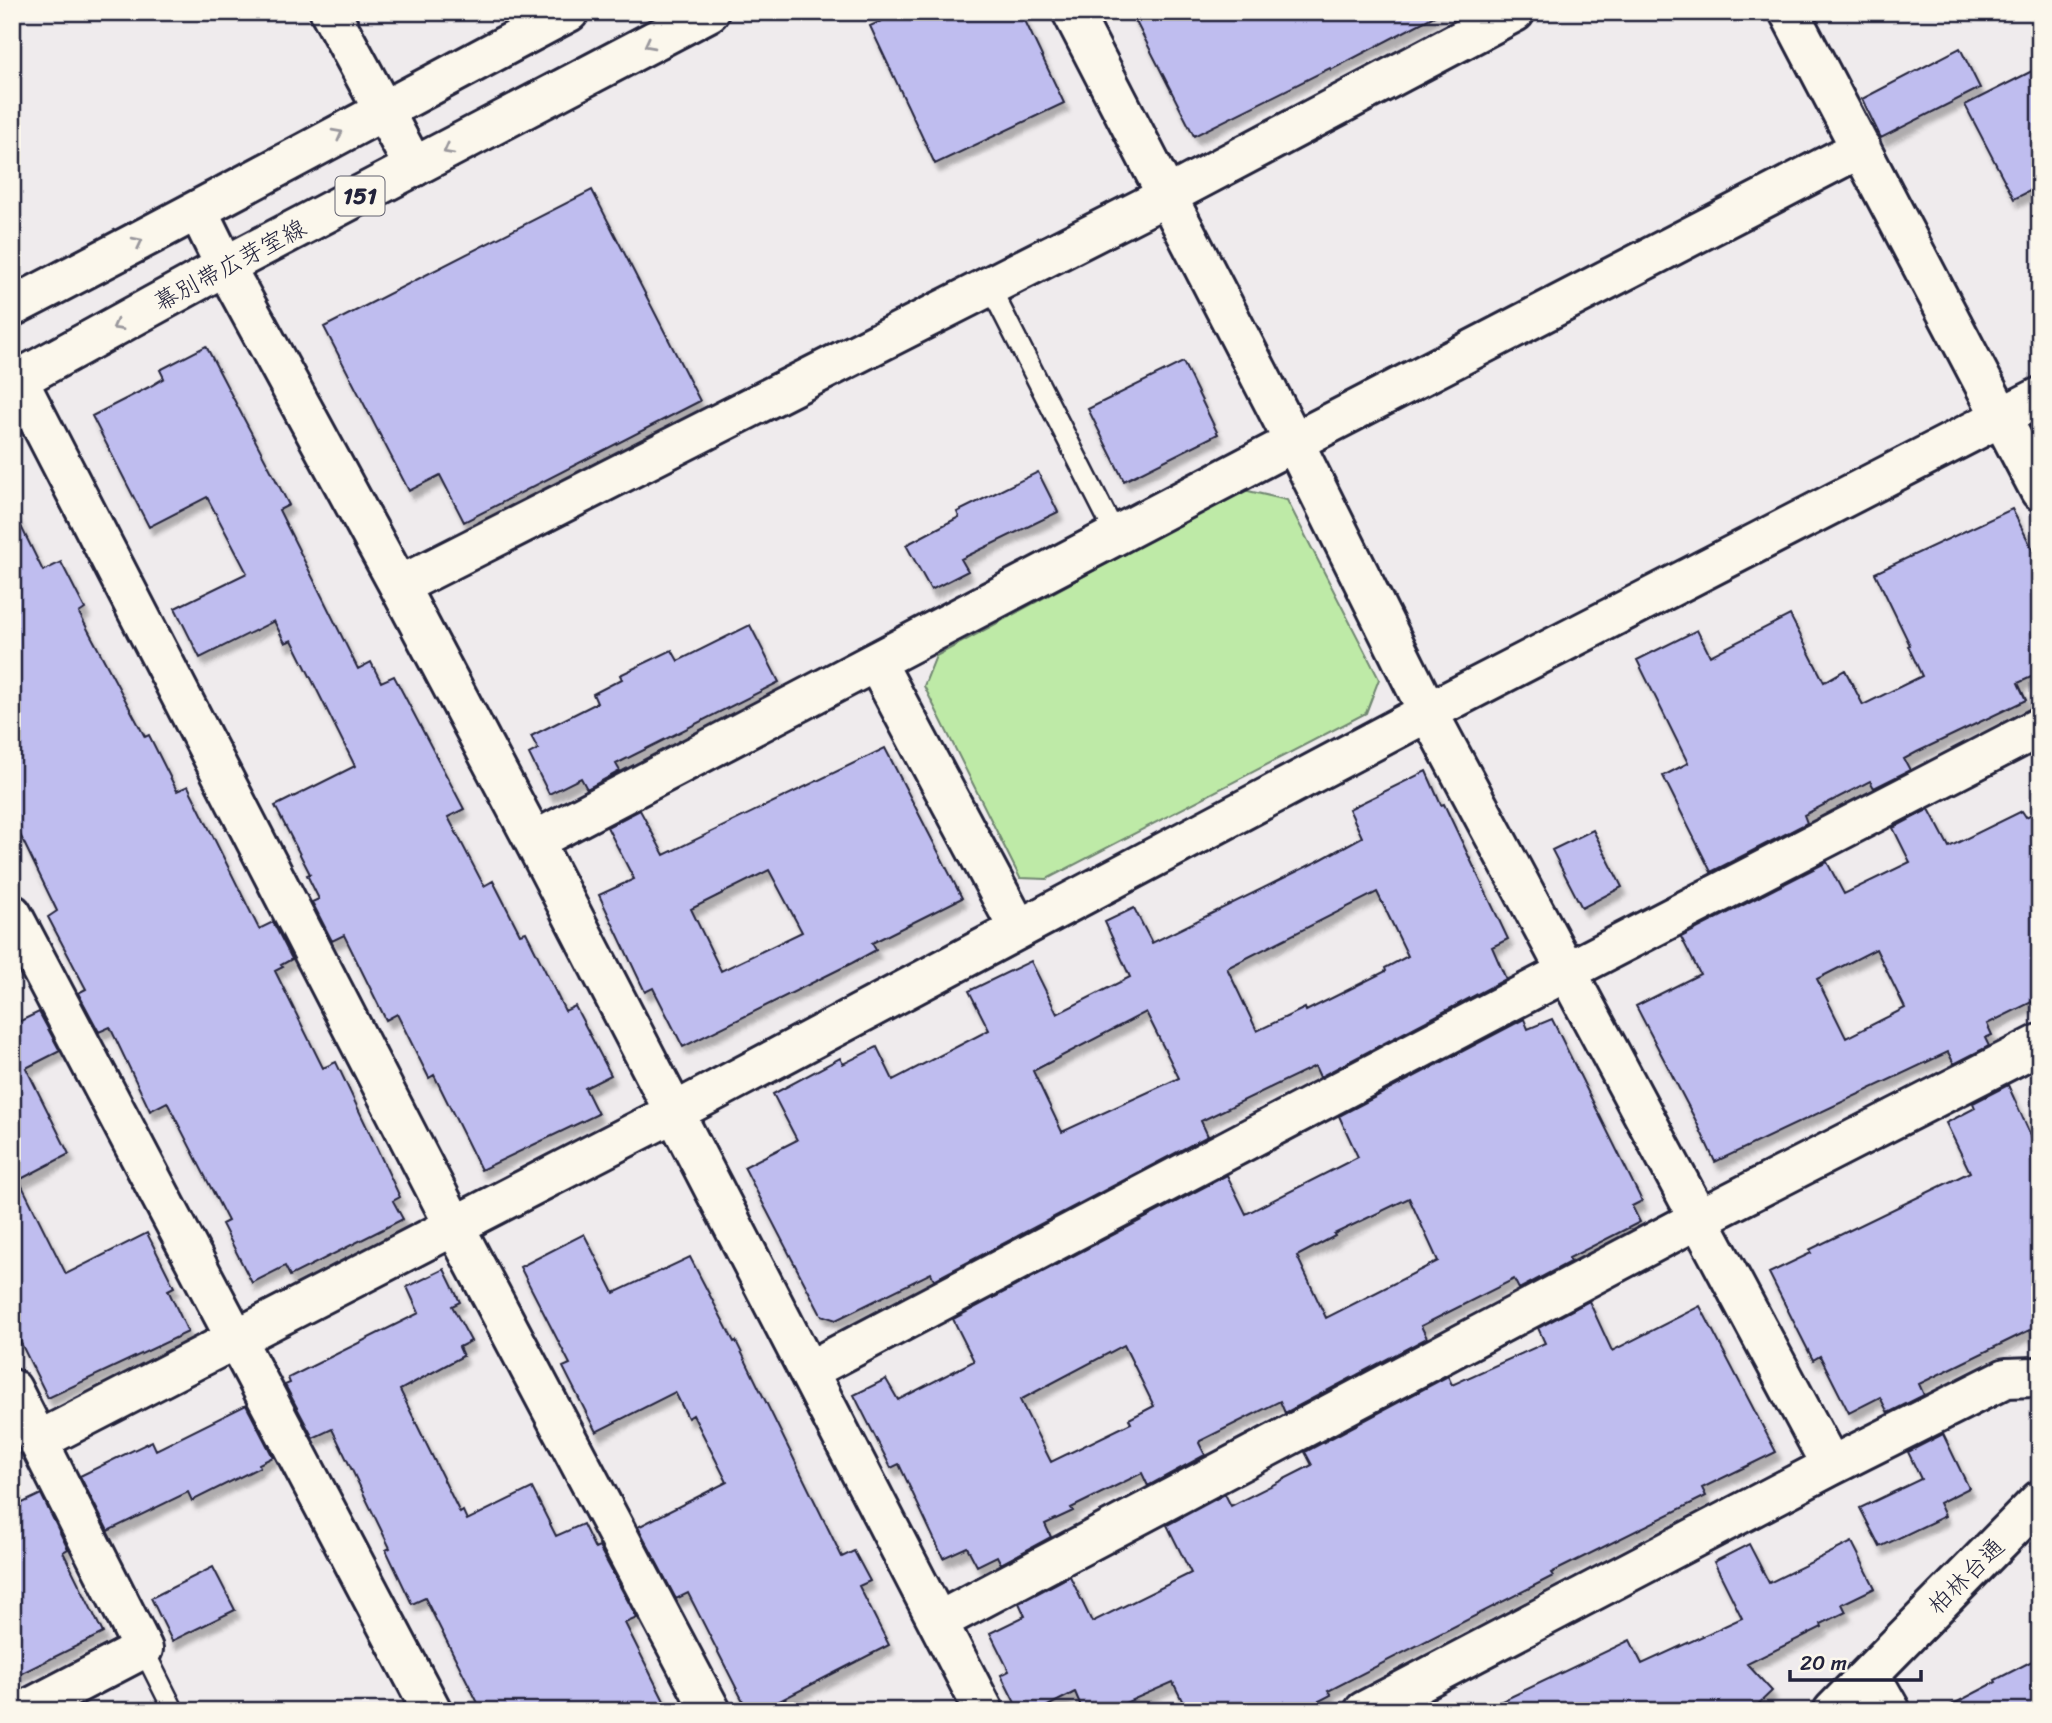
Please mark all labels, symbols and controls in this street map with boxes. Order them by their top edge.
one-way arrow [644,36,656,49]
one-way arrow [331,129,344,142]
one-way arrow [442,141,455,155]
road number: 151 [336,176,384,216]
street label: 幕別帯広芽室線 [146,207,314,323]
one-way arrow [131,237,143,250]
one-way arrow [112,318,124,331]
street label: 柏林台通 [1917,1527,2015,1625]
scale bar [1790,1639,1921,1683]
text: 20 m [1800,1644,1847,1682]

